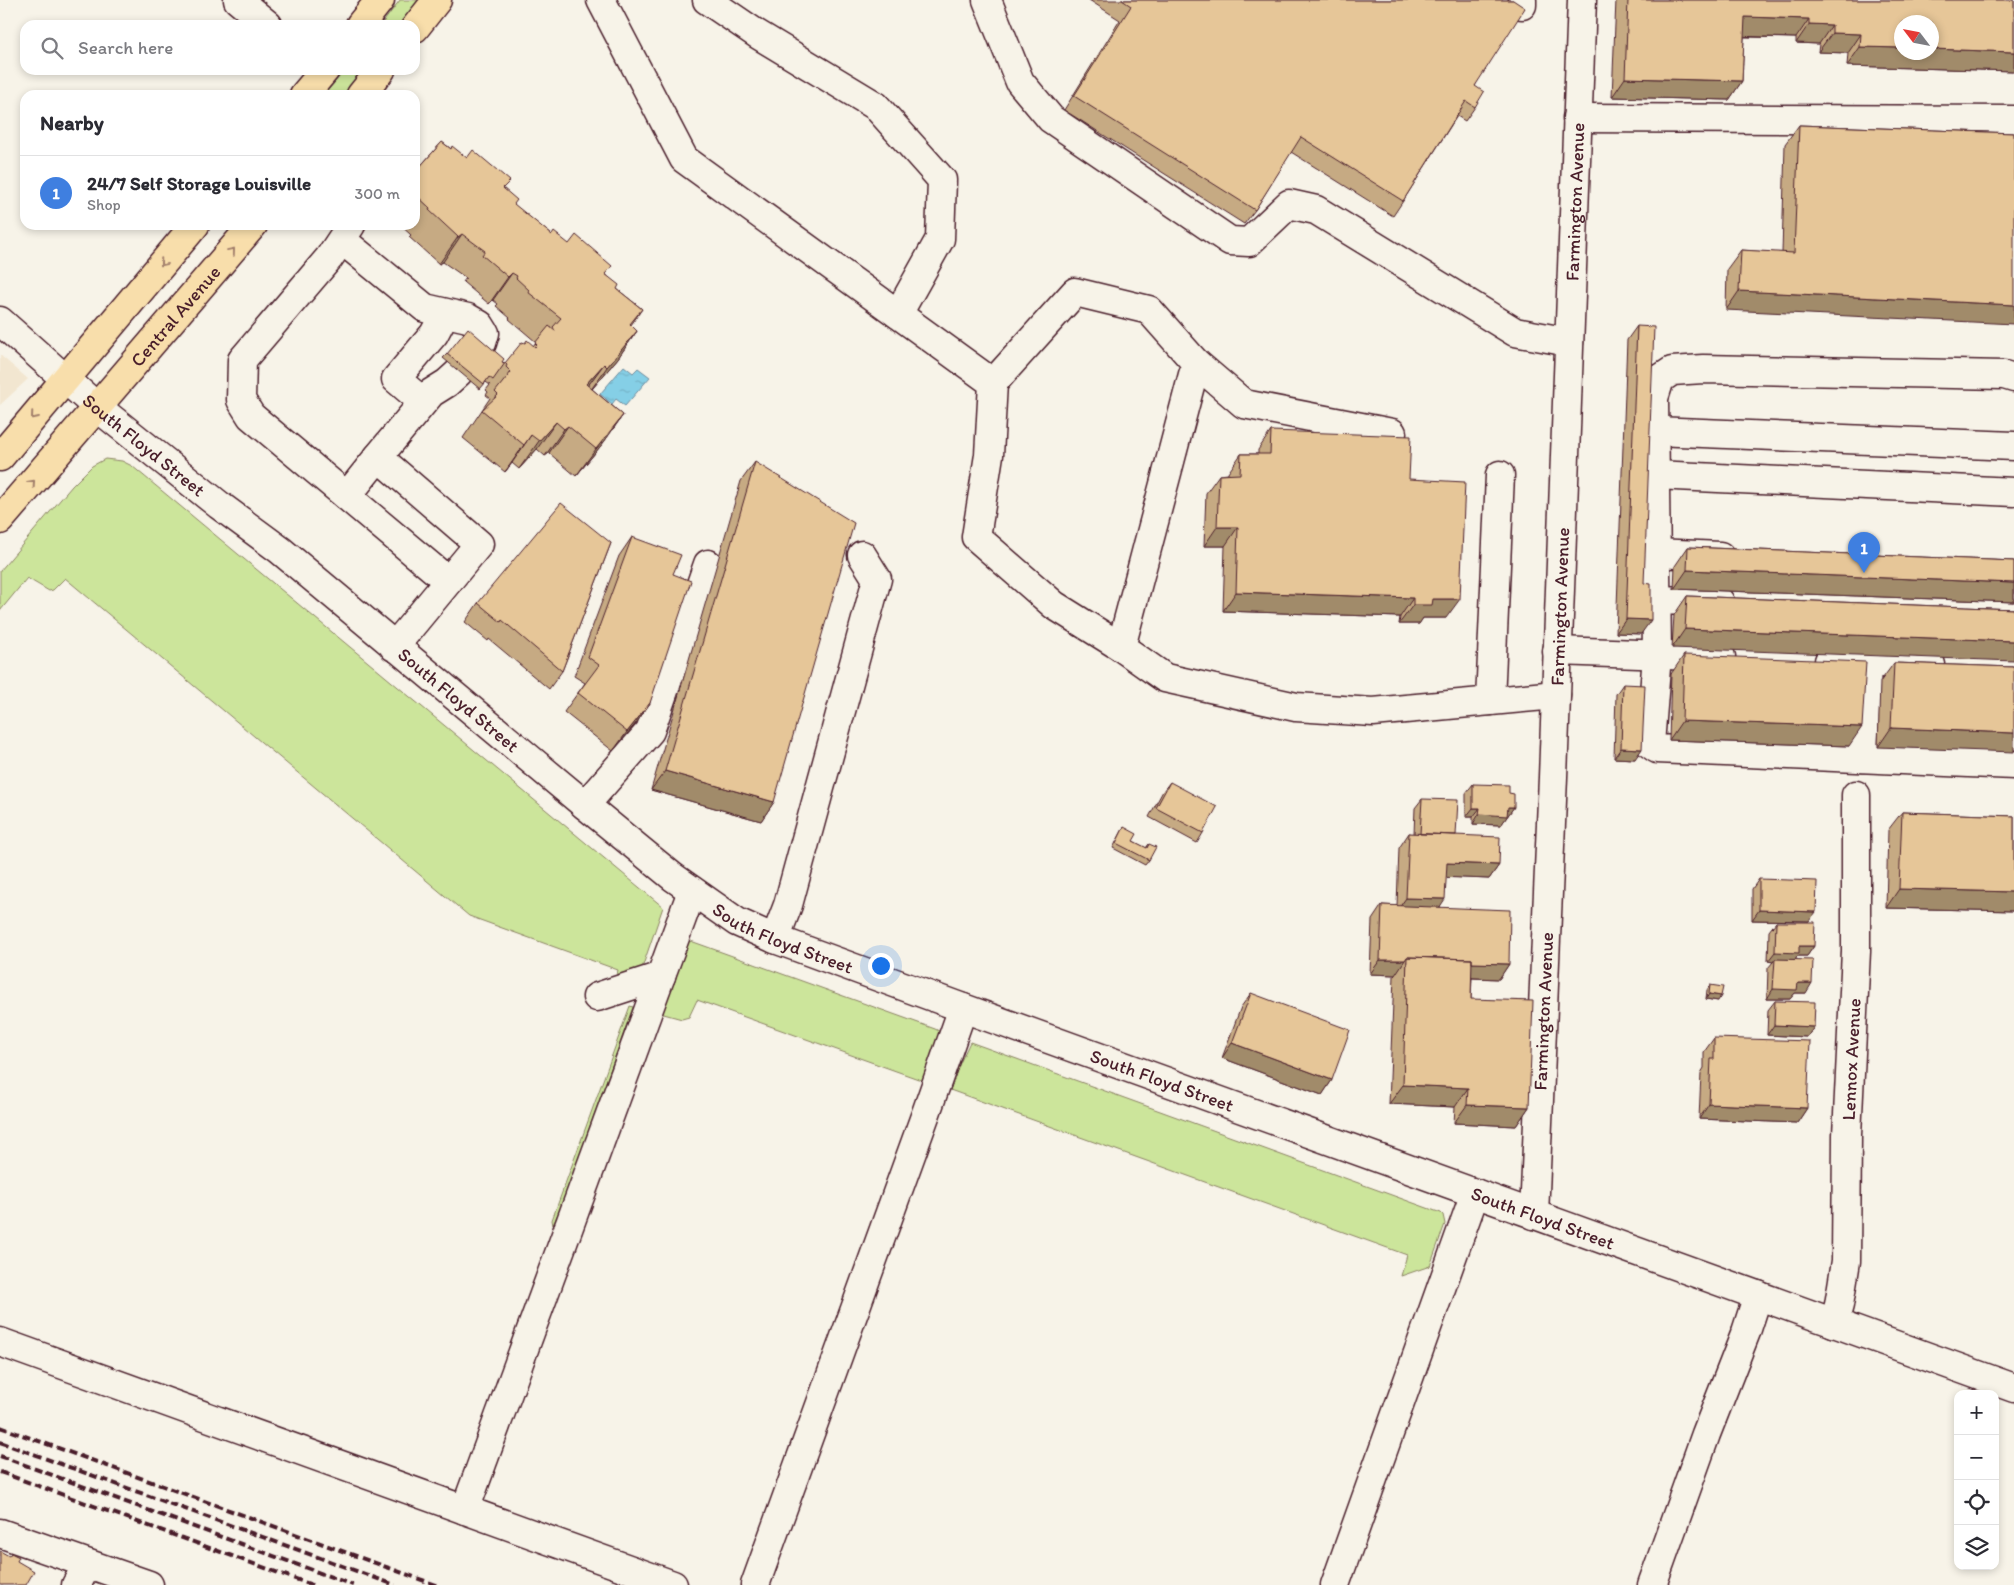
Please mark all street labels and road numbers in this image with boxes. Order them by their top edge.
street label: Farmington Avenue [1560,122,1589,281]
street label: Central Avenue [125,260,225,371]
street label: South Floyd Street [78,388,210,501]
street label: Farmington Avenue [1545,527,1574,686]
street label: South Floyd Street [394,642,524,757]
street label: South Floyd Street [708,897,856,978]
street label: Farmington Avenue [1528,931,1558,1091]
street label: Lennox Avenue [1836,998,1865,1121]
street label: South Floyd Street [1087,1044,1237,1116]
street label: South Floyd Street [1468,1181,1618,1254]

